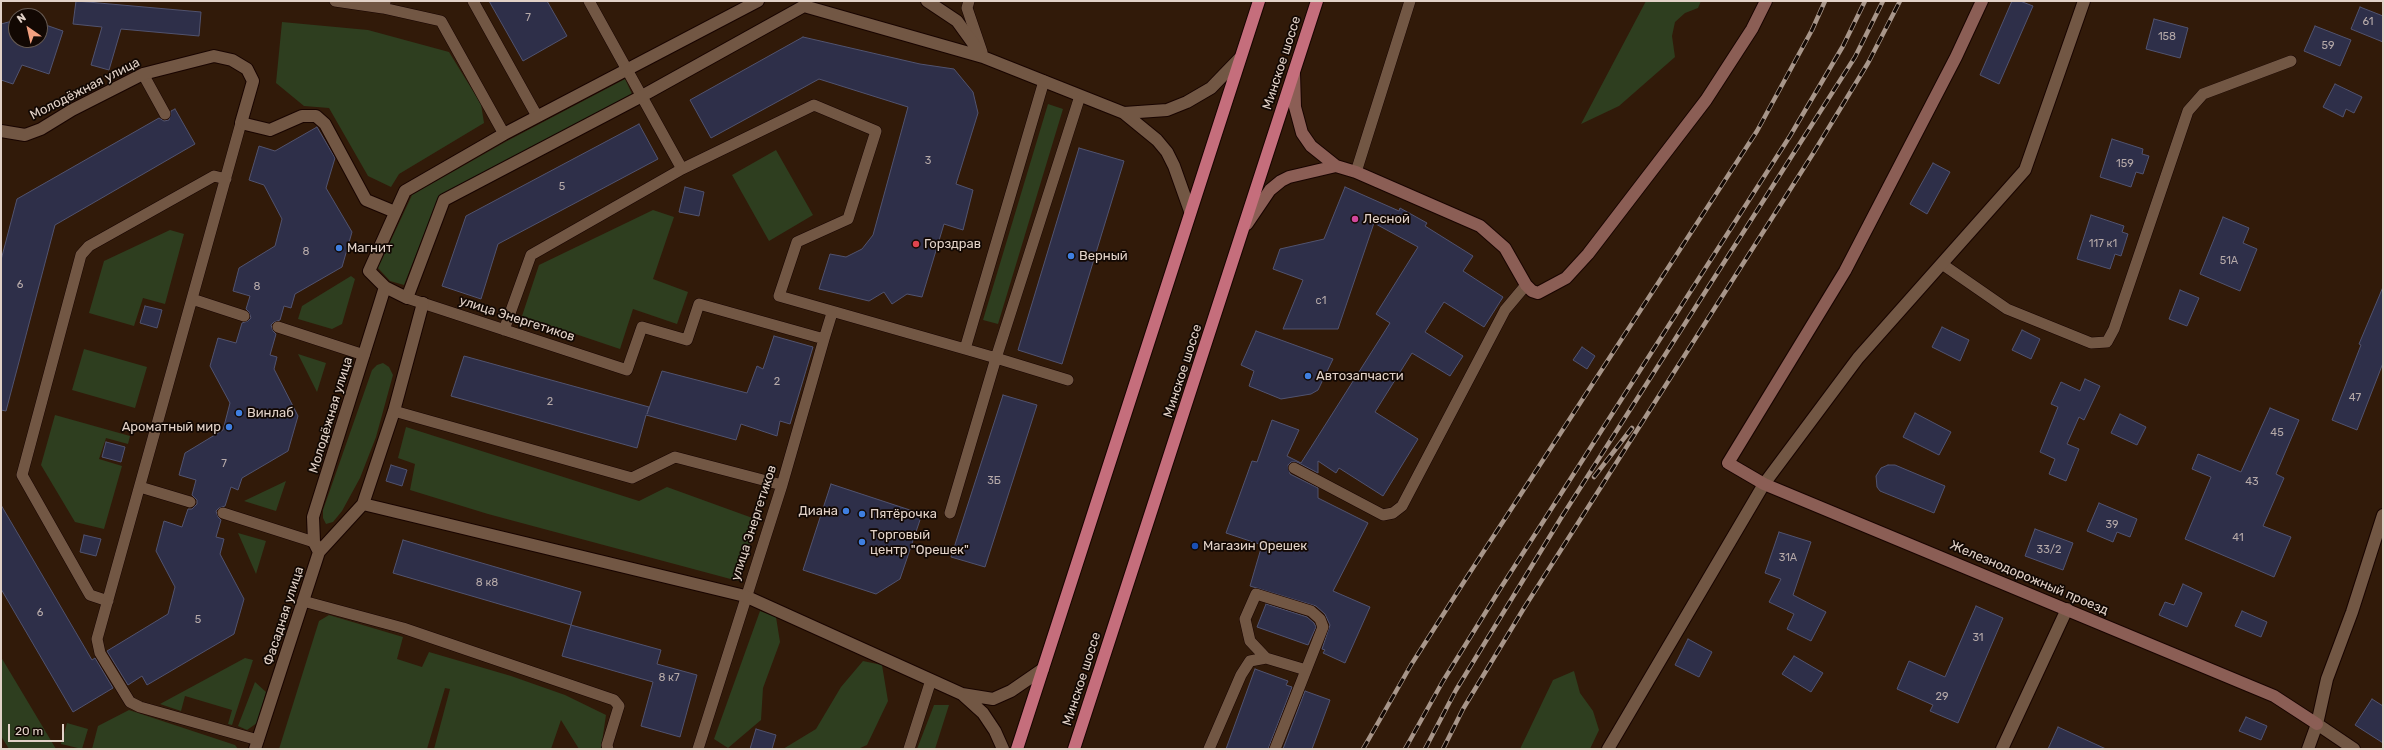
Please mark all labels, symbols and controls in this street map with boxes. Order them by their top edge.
north arrow [8,8,48,48]
text: N [15,11,28,26]
house number: 7 [525,11,531,25]
street label: Минское шоссе [1260,14,1304,112]
house number: 61 [2362,15,2374,29]
house number: 158 [2158,30,2176,44]
house number: 59 [2321,39,2335,53]
street label: Молодёжная улица [28,55,142,123]
house number: 3 [925,154,931,168]
house number: 159 [2116,157,2134,171]
house number: 5 [559,180,565,194]
place label: Лесной [1363,211,1410,227]
marker: Лесной [1350,214,1360,224]
place label: Горздрав [924,236,981,252]
house number: 117 к1 [2089,237,2117,251]
marker: Горздрав [911,239,921,249]
place label: Магнит [347,240,393,256]
marker: Магнит [334,243,344,253]
house number: 8 [303,245,309,259]
place label: Верный [1079,248,1128,264]
marker: Верный [1066,251,1076,261]
house number: 51А [2220,254,2238,268]
house number: 6 [17,278,23,292]
house number: 8 [254,280,260,294]
street label: улица Энергетиков [457,293,577,345]
house number: с1 [1316,294,1326,308]
street label: Минское шоссе [1161,322,1205,420]
street label: Молодёжная улица [306,355,356,475]
place label: Автозапчасти [1316,368,1404,384]
marker: Автозапчасти [1303,371,1313,381]
house number: 2 [774,375,780,389]
house number: 47 [2349,391,2361,405]
house number: 2 [547,395,553,409]
place label: Винлаб [247,405,294,421]
marker: Винлаб [234,408,244,418]
place label: Ароматный мир [122,419,221,435]
marker: Ароматный мир [224,422,234,432]
house number: 45 [2270,426,2284,440]
house number: 7 [221,457,227,471]
street label: улица Энергетиков [728,463,780,583]
house number: 3Б [987,474,1001,488]
house number: 43 [2245,475,2259,489]
place label: Диана [799,503,838,519]
marker: Диана [841,506,851,516]
place label: Пятёрочка [870,506,937,522]
marker: Пятёрочка [857,509,867,519]
house number: 39 [2105,518,2119,532]
place label: Торговый центр "Орешек" [870,527,969,558]
house number: 41 [2232,531,2244,545]
marker: Торговый центр "Орешек" [857,537,867,547]
street label: Железнодорожный проезд [1947,537,2111,619]
place label: Магазин Орешек [1203,538,1307,554]
marker: Магазин Орешек [1190,541,1200,551]
house number: 33/2 [2037,543,2061,557]
house number: 31А [1779,551,1797,565]
street label: Фасадная улица [261,565,307,667]
house number: 8 к8 [476,576,498,590]
house number: 6 [37,606,43,620]
house number: 5 [195,613,201,627]
street label: Минское шоссе [1060,630,1104,728]
house number: 31 [1972,631,1984,645]
house number: 8 к7 [658,671,680,685]
house number: 29 [1936,690,1948,704]
scale bar [10,716,66,742]
text: 20 m [15,724,43,738]

